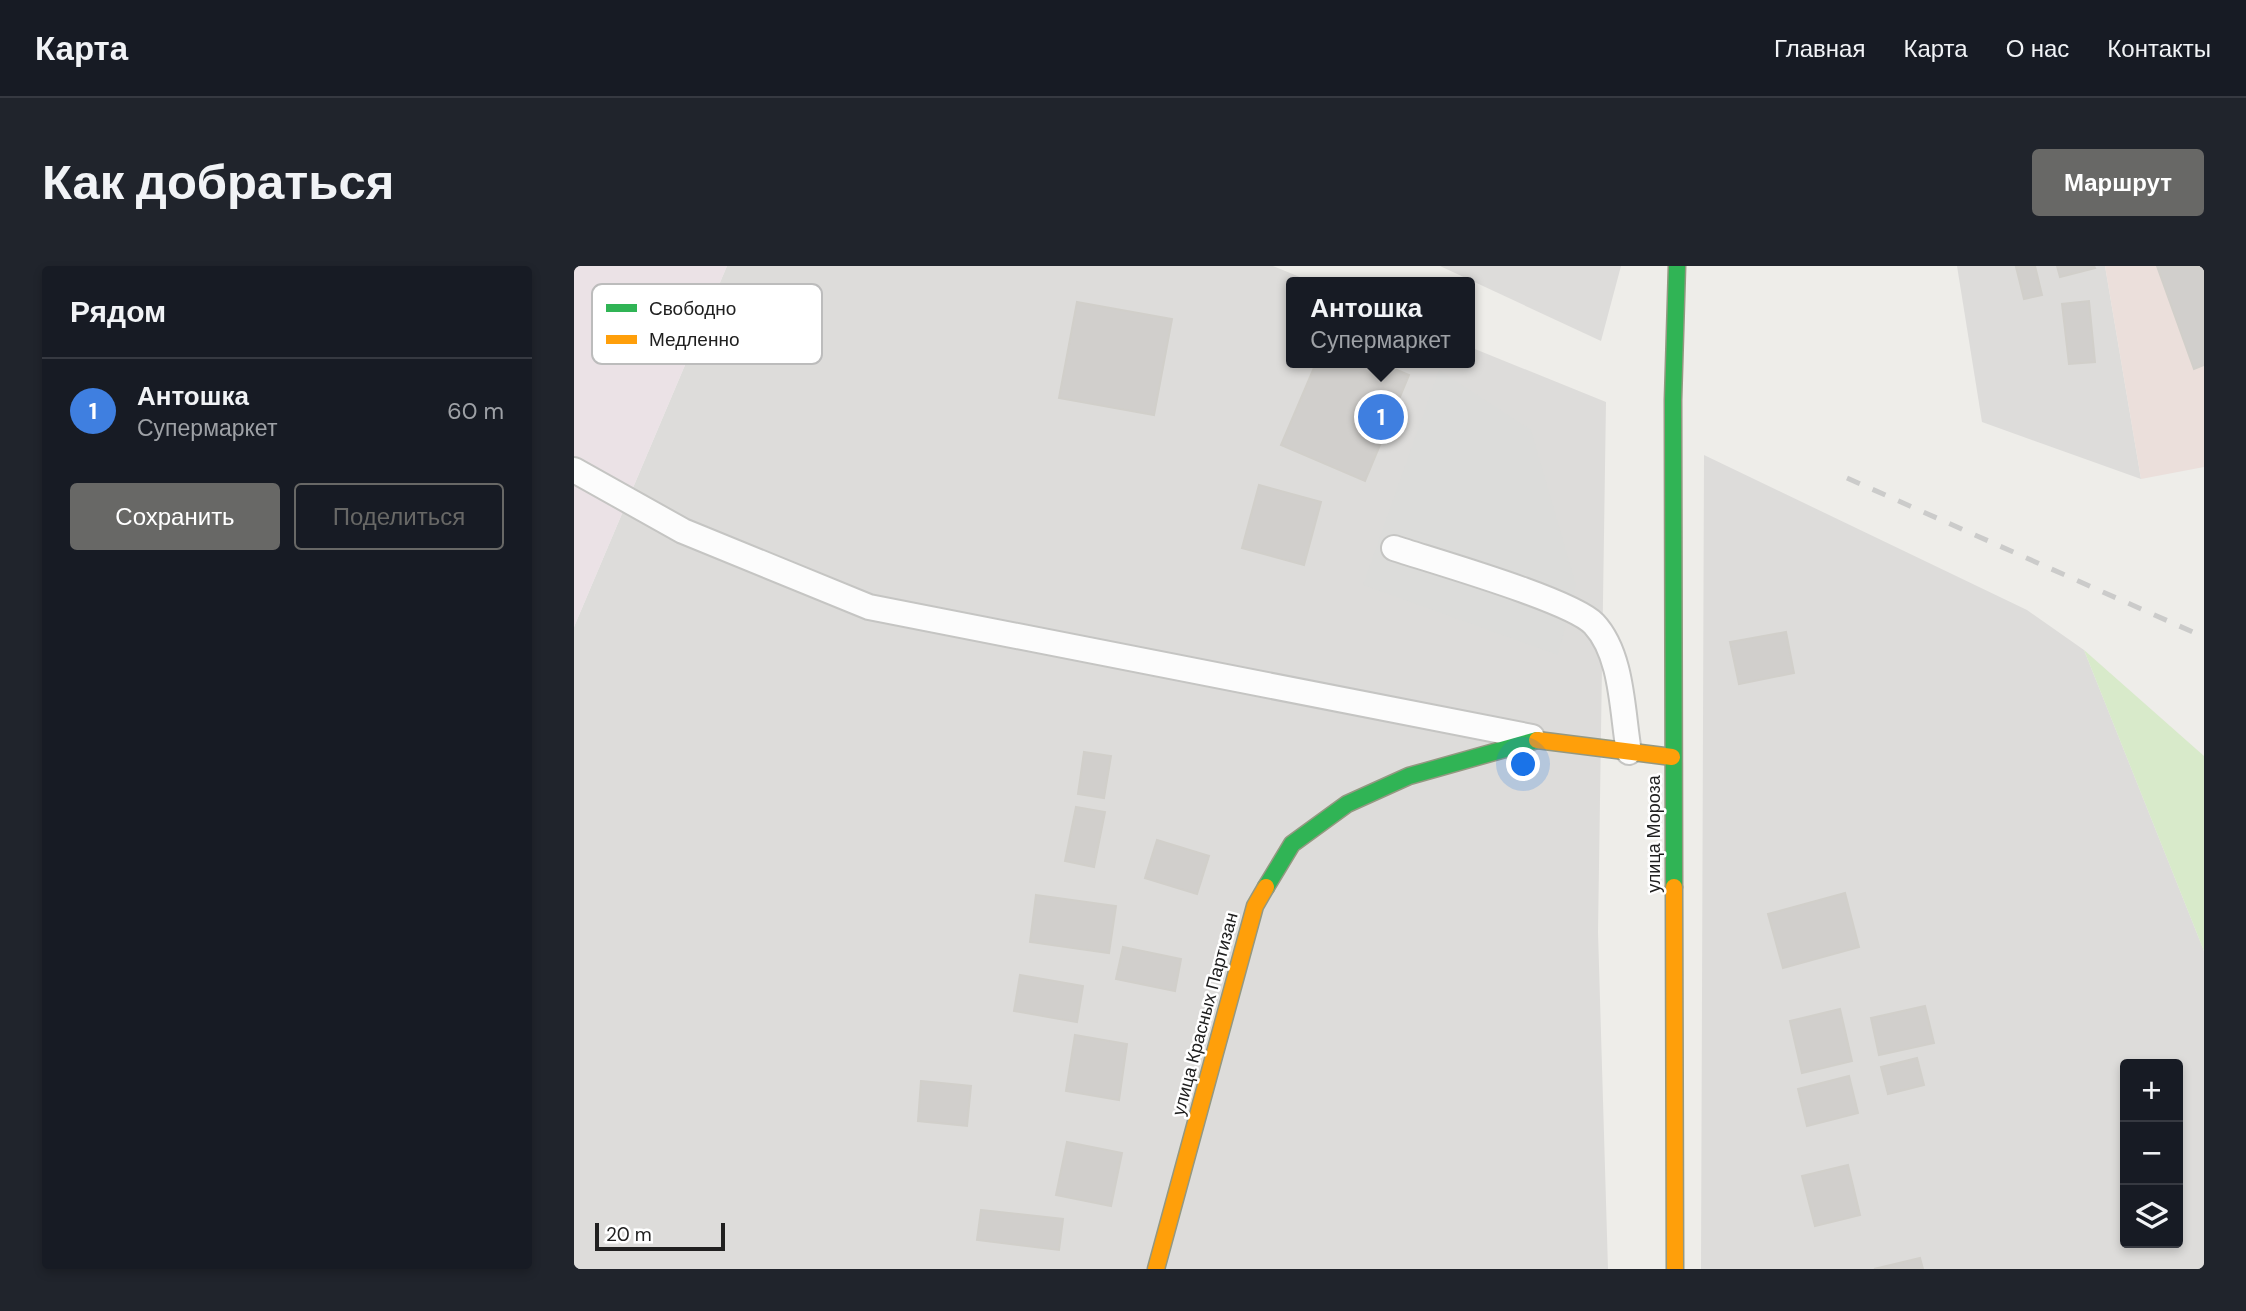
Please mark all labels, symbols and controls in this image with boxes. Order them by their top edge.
text: Карта [35,27,128,70]
text: Главная [1774,33,1865,64]
text: Карта [1903,33,1968,64]
text: О нас [2006,33,2069,64]
text: Контакты [2107,33,2211,64]
button: Маршрут [2032,149,2204,216]
text: Как добраться [42,150,394,214]
popup [1286,277,1475,368]
legend [592,284,822,364]
text: Антошка [1310,291,1422,325]
text: Рядом [70,292,166,331]
text: Свободно [649,296,736,321]
text: Супермаркет [1310,325,1451,355]
text: Медленно [649,327,739,352]
text: Антошка [137,379,249,413]
pin: 1 [1358,391,1404,443]
text: 1 [89,396,97,426]
text: 60 m [447,396,504,426]
text: Супермаркет [137,413,277,443]
button: Сохранить [70,483,280,550]
button: Поделиться [294,483,504,550]
your location [1506,747,1540,781]
street label: улица Мороза [1642,774,1666,893]
street label: улица Красных Партизан [1166,910,1244,1118]
map controls [2120,1059,2183,1248]
button: + [2120,1059,2183,1122]
button: − [2120,1122,2183,1185]
button: layers [2120,1185,2183,1248]
scale bar [595,1220,724,1252]
text: 20 m [606,1222,652,1247]

